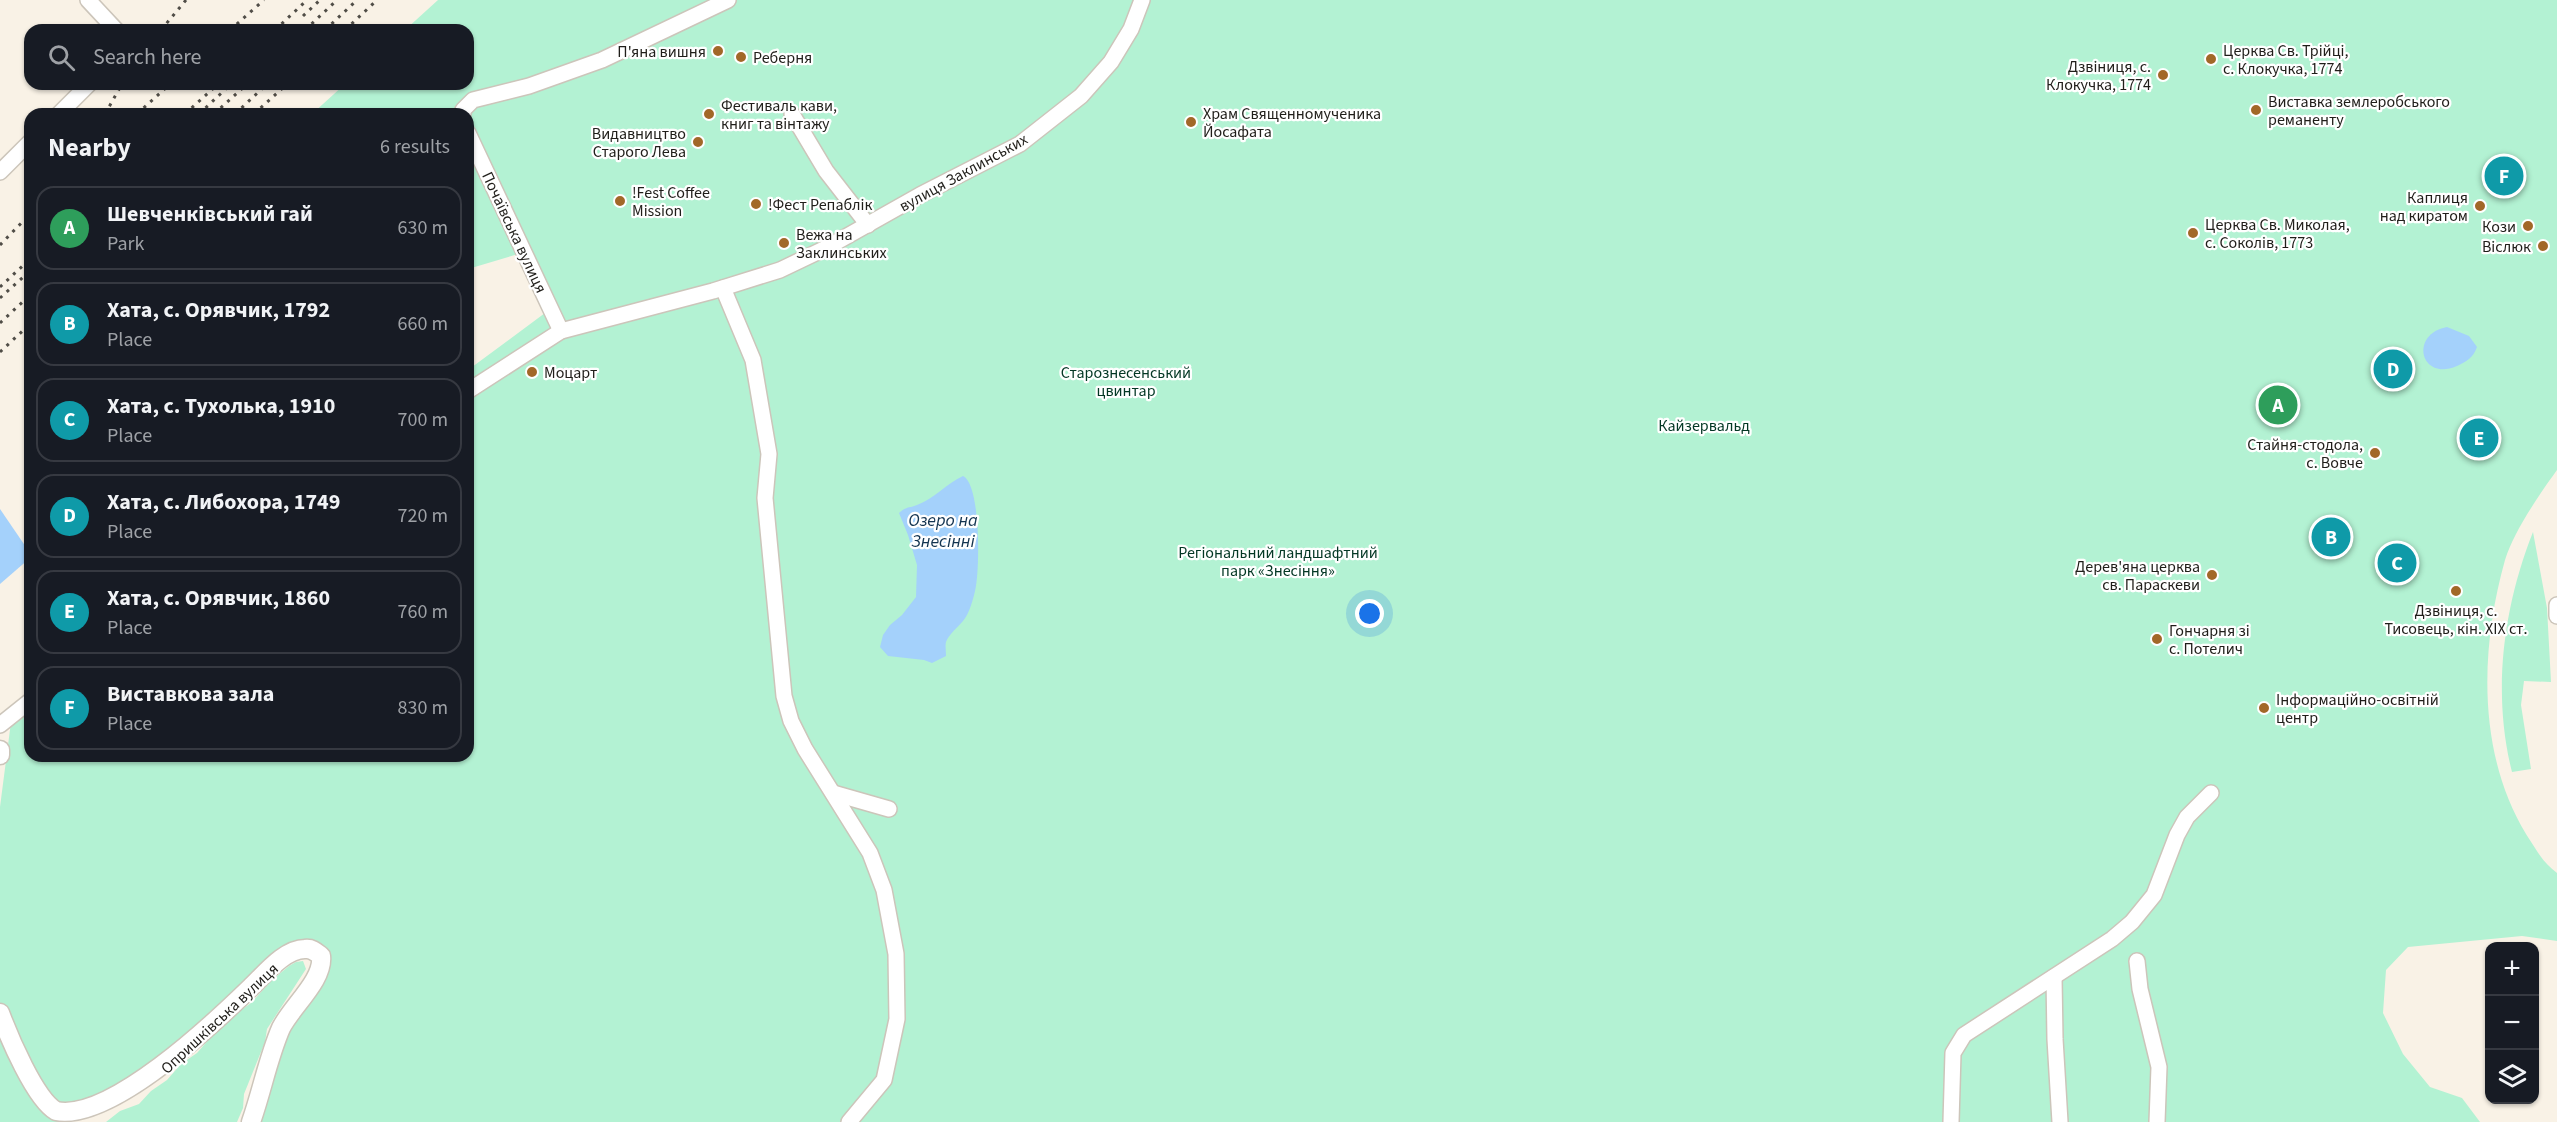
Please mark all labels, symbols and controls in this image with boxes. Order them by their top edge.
search box [24,24,474,90]
place label: Церква Св. Трійці, с. Клокучка, 1774 [2223,40,2349,80]
icon: search [45,41,78,74]
text: Search here [93,41,201,73]
place label: П'яна вишня [617,41,706,63]
marker: П'яна вишня [711,44,725,58]
place label: Реберня [753,47,812,69]
marker: Реберня [734,50,748,64]
marker: Церква Св. Трійці, с. Клокучка, 1774 [2204,52,2218,66]
place label: Дзвіниця, с. Клокучка, 1774 [2046,56,2151,96]
marker: Дзвіниця, с. Клокучка, 1774 [2156,68,2170,82]
place label: Виставка землеробського реманенту [2268,91,2450,131]
place label: Фестиваль кави, книг та вінтажу [721,95,837,135]
place label: Храм Священномученика Йосафата [1203,103,1381,143]
marker: Виставка землеробського реманенту [2249,103,2263,117]
marker: Фестиваль кави, книг та вінтажу [702,107,716,121]
marker: Храм Священномученика Йосафата [1184,115,1198,129]
place label: Видавництво Старого Лева [592,123,686,163]
street label: вулиця Заклинських [895,128,1032,217]
text: Nearby [48,129,131,166]
text: 6 results [380,133,450,161]
marker: Видавництво Старого Лева [691,135,705,149]
pin: F [2484,154,2524,198]
street label: Почаївська вулиця [476,168,552,297]
place label: !Fest Coffee Mission [632,182,710,222]
place label: Каплиця над киратом [2380,187,2468,227]
marker: !Fest Coffee Mission [613,194,627,208]
place label: !Фест Репаблік [768,194,872,216]
marker: !Фест Репаблік [749,197,763,211]
text: Шевченківський гай [107,198,313,230]
marker: Каплиця над киратом [2473,199,2487,213]
text: A [64,214,75,242]
text: 630 m [398,214,448,242]
place label: Церква Св. Миколая, с. Соколів, 1773 [2205,214,2350,254]
place label: Кози [2482,216,2516,238]
marker: Кози [2521,219,2535,233]
place label: Вежа на Заклинських [796,224,887,264]
marker: Церква Св. Миколая, с. Соколів, 1773 [2186,226,2200,240]
text: Park [107,230,144,258]
marker: Вежа на Заклинських [777,236,791,250]
place label: Віслюк [2482,236,2531,258]
marker: Віслюк [2536,239,2550,253]
text: Хата, с. Орявчик, 1792 [107,294,330,326]
text: B [63,310,76,338]
text: 660 m [398,310,448,338]
text: Place [107,326,152,354]
pin: D [2374,346,2412,392]
place label: Моцарт [544,362,597,384]
park label: Старознесенський цвинтар [1061,362,1191,402]
marker: Моцарт [525,365,539,379]
pin: A [2258,382,2298,428]
text: Хата, с. Тухолька, 1910 [107,390,335,422]
text: C [64,406,75,434]
text: 700 m [398,406,448,434]
park label: Кайзервальд [1658,415,1750,437]
pin: E [2460,416,2498,460]
text: Place [107,422,152,450]
place label: Стайня-стодола, с. Вовче [2247,434,2363,474]
marker: Стайня-стодола, с. Вовче [2368,446,2382,460]
text: Хата, с. Либохора, 1749 [107,486,340,518]
text: D [63,502,76,530]
text: 720 m [398,502,448,530]
water label: Озеро на Знесінні [908,508,978,554]
pin: B [2312,514,2350,560]
text: Place [107,518,152,546]
pin: C [2378,540,2416,586]
park label: Регіональний ландшафтний парк «Знесіння» [1178,542,1378,582]
place label: Дерев'яна церква св. Параскеви [2075,556,2200,596]
marker: Дерев'яна церква св. Параскеви [2205,568,2219,582]
text: Хата, с. Орявчик, 1860 [107,582,330,614]
marker: Дзвіниця, с. Тисовець, кін. XIX ст. [2449,584,2463,598]
text: E [64,598,75,626]
text: 760 m [398,598,448,626]
your location [1355,599,1384,628]
place label: Дзвіниця, с. Тисовець, кін. XIX ст. [2385,600,2527,640]
text: Place [107,614,152,642]
place label: Гончарня зі с. Потелич [2169,620,2250,660]
marker: Гончарня зі с. Потелич [2150,632,2164,646]
text: Виставкова зала [107,678,274,710]
place label: Інформаційно-освітній центр [2276,689,2439,729]
text: F [64,694,75,722]
text: 830 m [398,694,448,722]
marker: Інформаційно-освітній центр [2257,701,2271,715]
text: Place [107,710,152,738]
map controls [2485,942,2539,1104]
button: + [2485,942,2539,996]
street label: Опришківська вулиця [156,958,283,1079]
button: − [2485,996,2539,1050]
button: layers [2485,1050,2539,1104]

